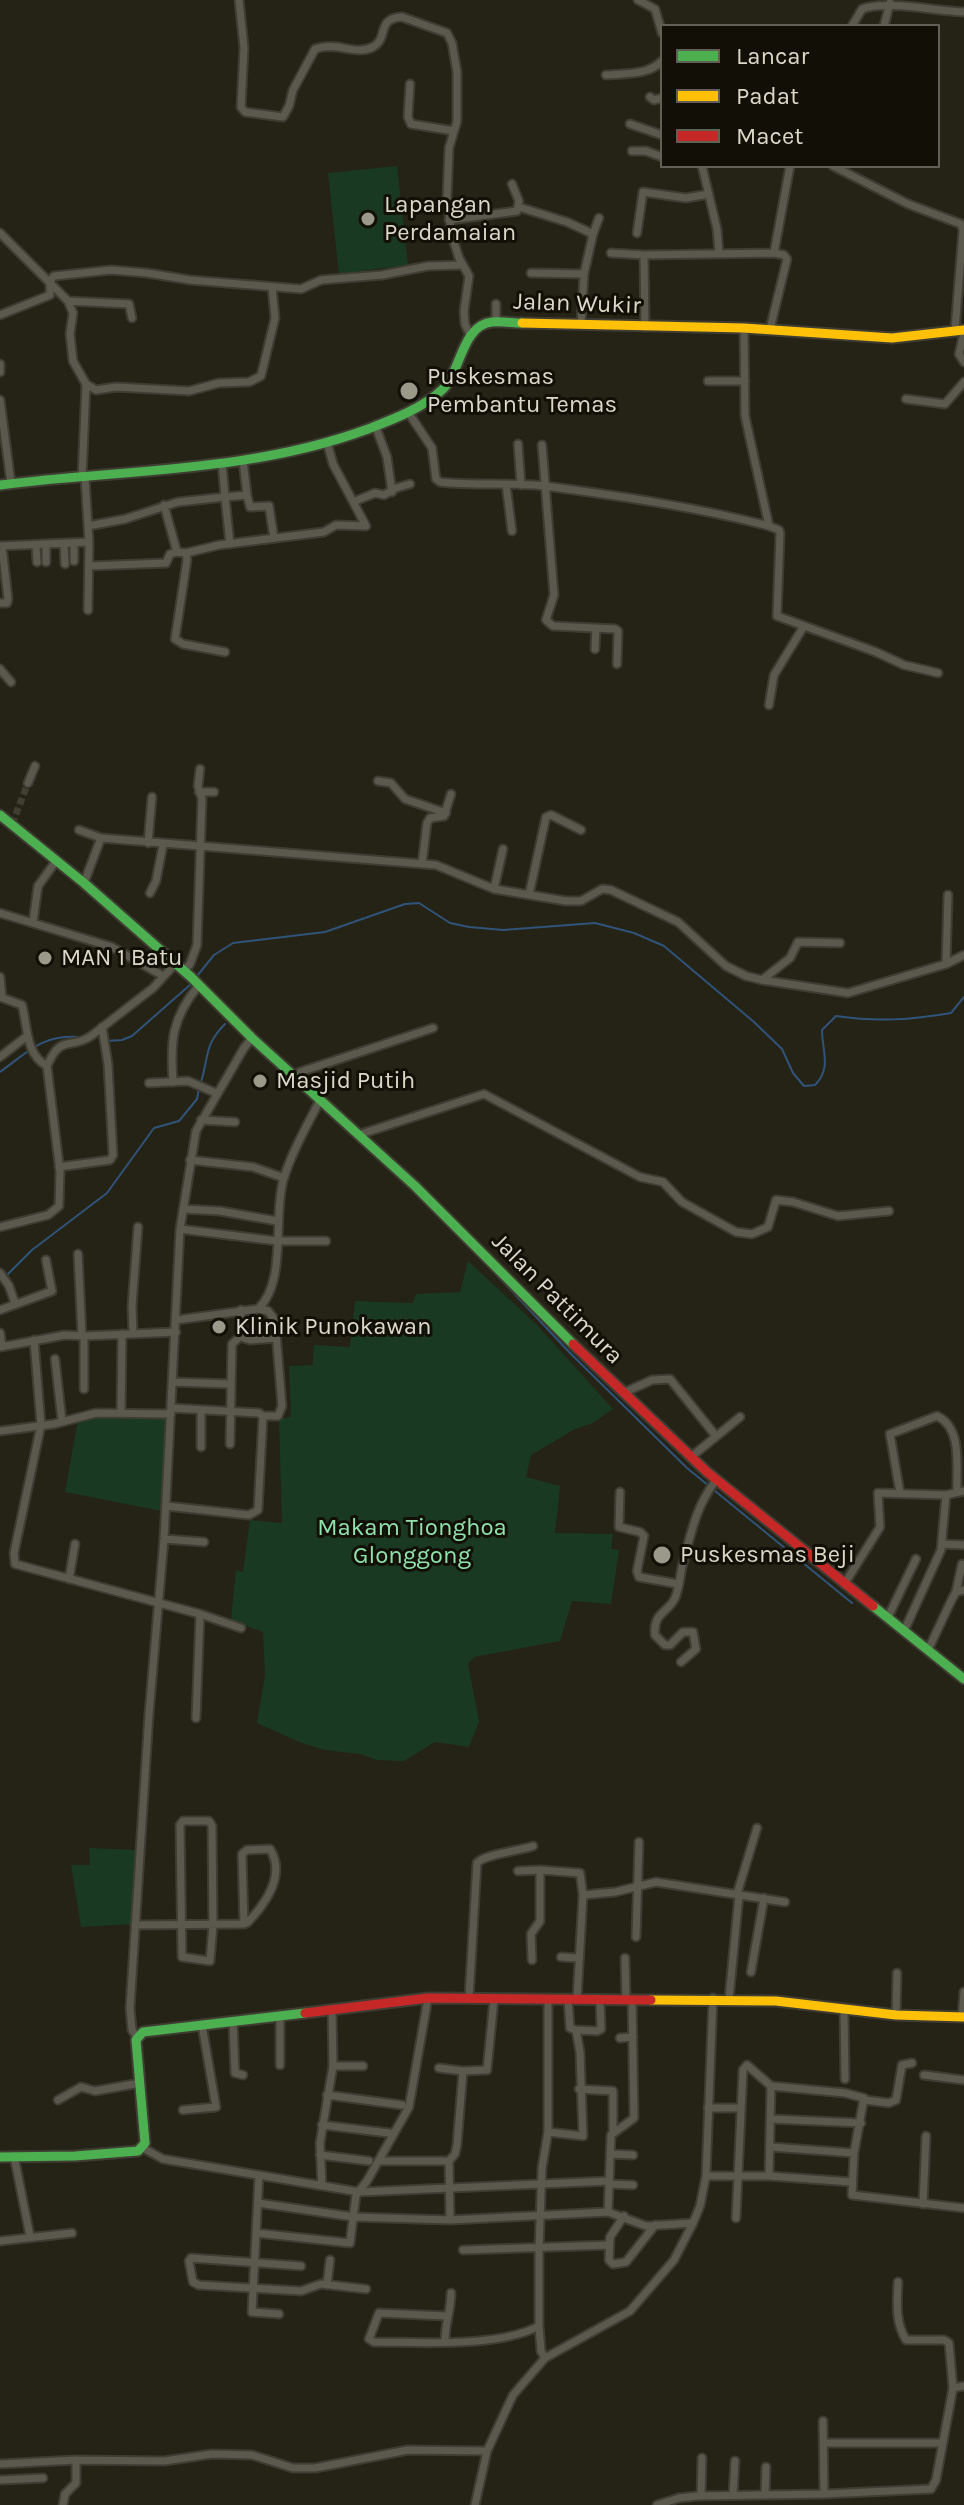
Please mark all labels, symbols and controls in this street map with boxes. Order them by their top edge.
legend [660,24,940,168]
text: Lancar [736,42,809,70]
text: Padat [736,82,799,110]
text: Macet [736,122,803,150]
place label: Lapangan Perdamaian [384,191,516,247]
marker: Lapangan Perdamaian [359,210,377,228]
street label: Jalan Wukir [513,287,641,321]
place label: Puskesmas Pembantu Temas [427,363,617,419]
marker: Puskesmas Pembantu Temas [398,380,420,402]
place label: MAN 1 Batu [61,944,183,972]
marker: MAN 1 Batu [36,949,54,967]
place label: Masjid Putih [276,1067,415,1095]
marker: Masjid Putih [251,1072,269,1090]
street label: Jalan Pattimura [485,1227,629,1371]
place label: Klinik Punokawan [235,1313,432,1341]
marker: Klinik Punokawan [210,1318,228,1336]
park label: Makam Tionghoa Glonggong [317,1514,507,1570]
place label: Puskesmas Beji [680,1541,855,1569]
marker: Puskesmas Beji [651,1544,673,1566]

